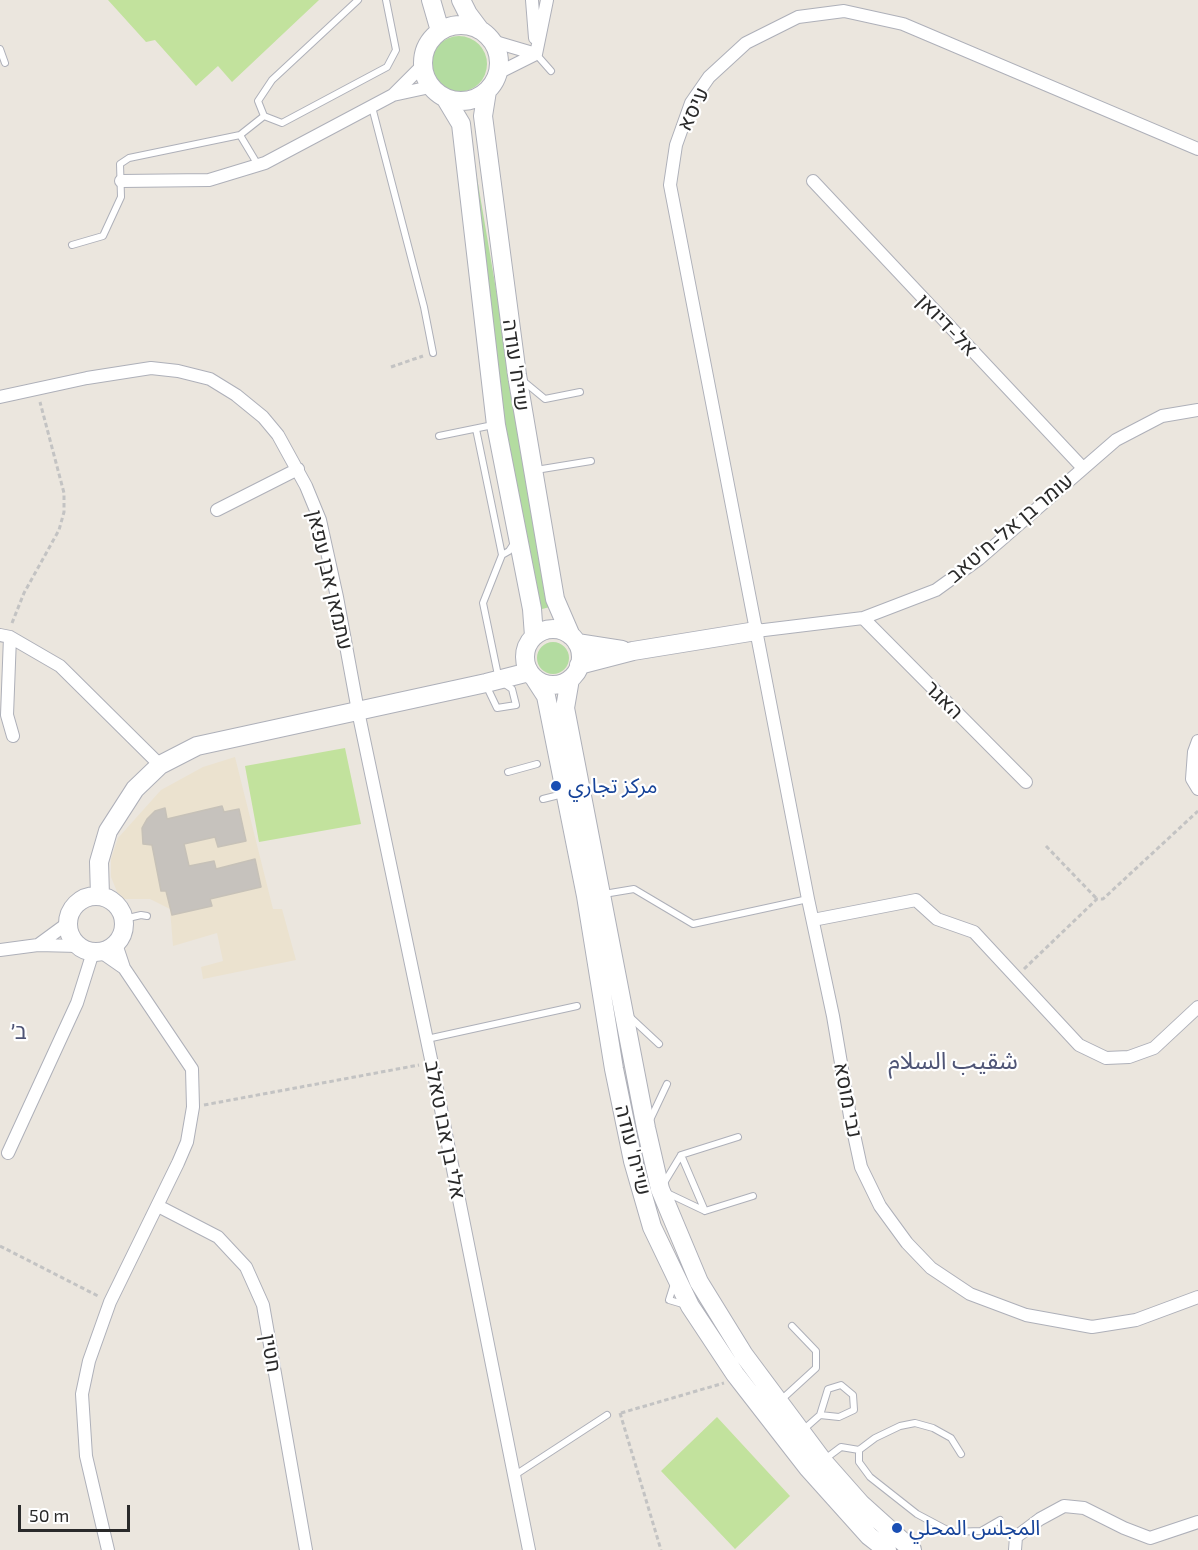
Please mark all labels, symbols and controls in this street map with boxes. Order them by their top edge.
street label: עיסא [672,83,714,135]
street label: אל-דיואן [911,289,983,361]
street label: שייח' עודה [497,317,535,413]
street label: עומר בן אל-ח'טאב [942,468,1078,588]
street label: עתמאן אבן עפאן [302,508,358,652]
street label: האגר [919,675,969,725]
place label: مركز تجاري [568,773,658,799]
marker: مركز تجاري [549,779,563,793]
district label: ב׳ [11,1019,27,1045]
district label: شقيب السلام [888,1047,1018,1075]
street label: אלי בן אבו טאלב [419,1059,471,1201]
street label: נבי מוסא [828,1060,868,1140]
street label: שייח' עודה [610,1102,656,1198]
street label: חטין [255,1332,287,1374]
scale bar [21,1493,134,1531]
text: 50 m [29,1504,69,1526]
place label: المجلس المحلي [909,1515,1040,1541]
marker: المجلس المحلي [890,1521,904,1535]

